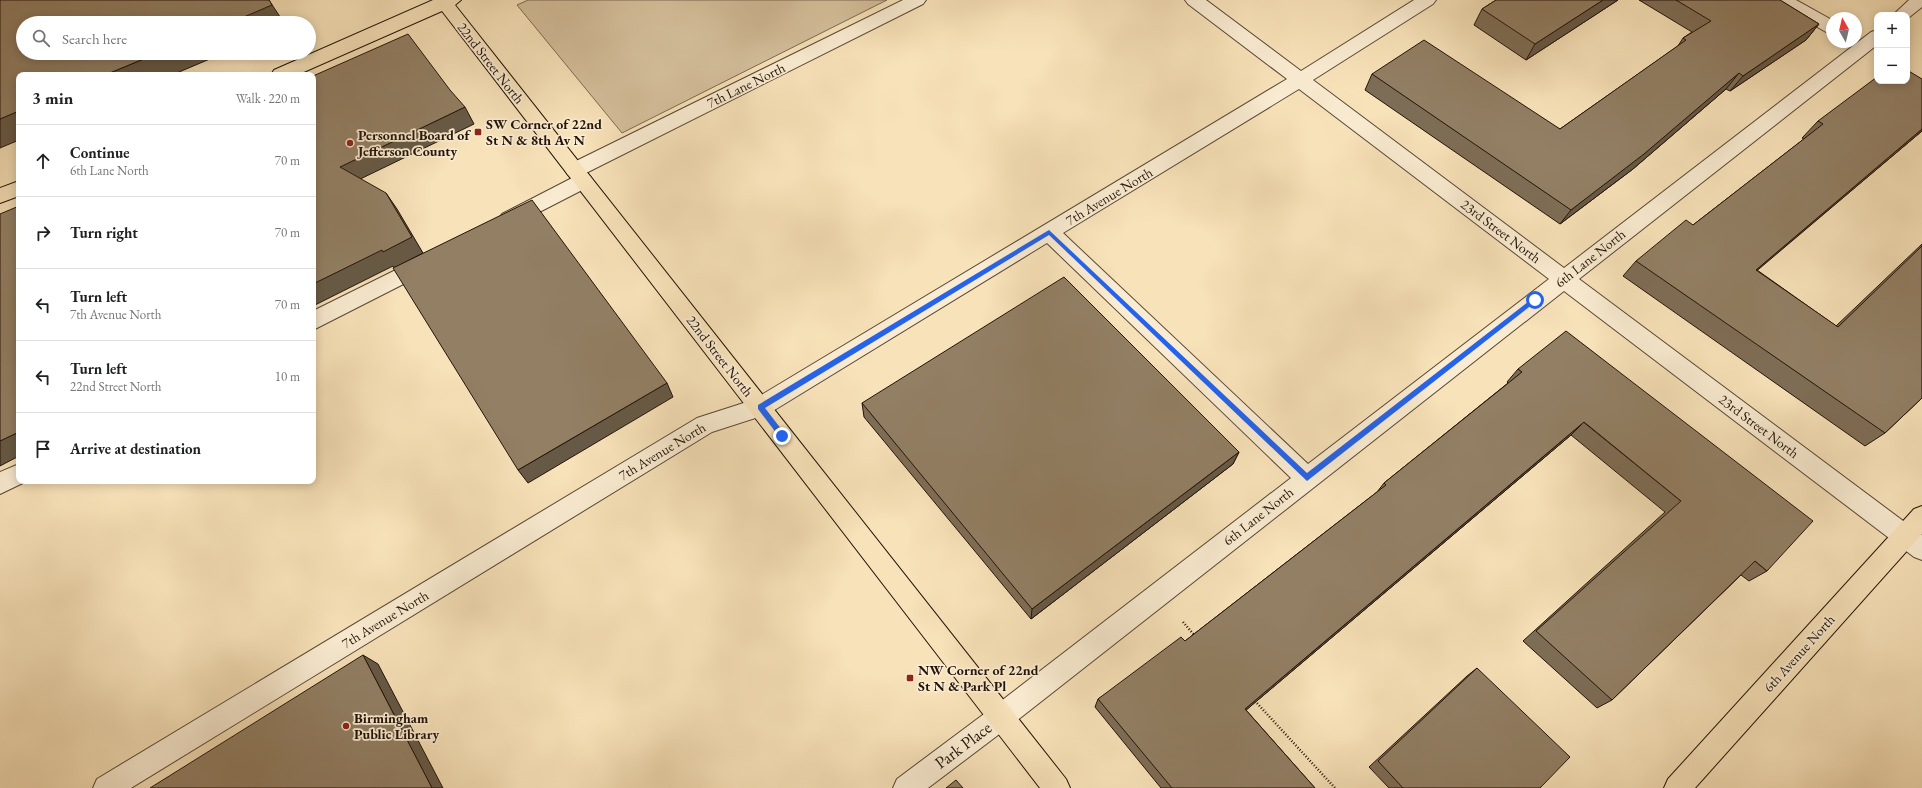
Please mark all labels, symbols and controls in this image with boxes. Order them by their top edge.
north arrow [1826,12,1862,48]
map controls [1874,12,1910,84]
button: + [1874,12,1910,48]
search box [16,16,316,60]
street label: 22nd Street North [454,19,528,107]
icon: search [30,27,52,49]
text: Search here [62,29,127,48]
button: − [1874,48,1910,84]
street label: 7th Lane North [704,58,788,112]
text: 3 min [32,87,73,109]
text: Walk · 220 m [236,90,300,107]
place label: SW Corner of 22nd St N & 8th Av N [486,115,602,149]
place label: Personnel Board of Jefferson County [356,126,471,160]
marker: SW Corner of 22nd St N & 8th Av N [473,127,483,137]
marker: Personnel Board of Jefferson County [345,138,355,148]
text: Continue [70,143,130,162]
icon: ahead [32,150,54,172]
text: 70 m [275,152,300,169]
text: 6th Lane North [70,162,149,179]
street label: 7th Avenue North [1062,163,1156,229]
street label: 23rd Street North [1457,195,1545,267]
icon: right [32,222,54,244]
text: Turn right [70,223,138,242]
text: 70 m [275,224,300,241]
street label: 6th Lane North [1551,225,1629,291]
text: Turn left [70,287,127,306]
route start [1526,291,1544,309]
icon: left [32,294,54,316]
text: 70 m [275,296,300,313]
text: 7th Avenue North [70,306,161,323]
street label: 22nd Street North [683,312,757,400]
text: Turn left [70,359,127,378]
icon: left [32,366,54,388]
text: 10 m [275,368,300,385]
text: 22nd Street North [70,378,162,395]
street label: 23rd Street North [1715,390,1803,462]
street label: 7th Avenue North [615,418,709,484]
route end [773,427,791,445]
icon: arrive [32,438,54,460]
text: Arrive at destination [70,439,201,458]
street label: 6th Lane North [1219,483,1297,549]
street label: 7th Avenue North [338,586,432,652]
street label: 6th Avenue North [1759,610,1839,696]
place label: NW Corner of 22nd St N & Park Pl [918,661,1039,695]
marker: NW Corner of 22nd St N & Park Pl [905,673,915,683]
place label: Birmingham Public Library [354,709,439,743]
street label: Park Place [930,716,996,774]
marker: Birmingham Public Library [341,721,351,731]

